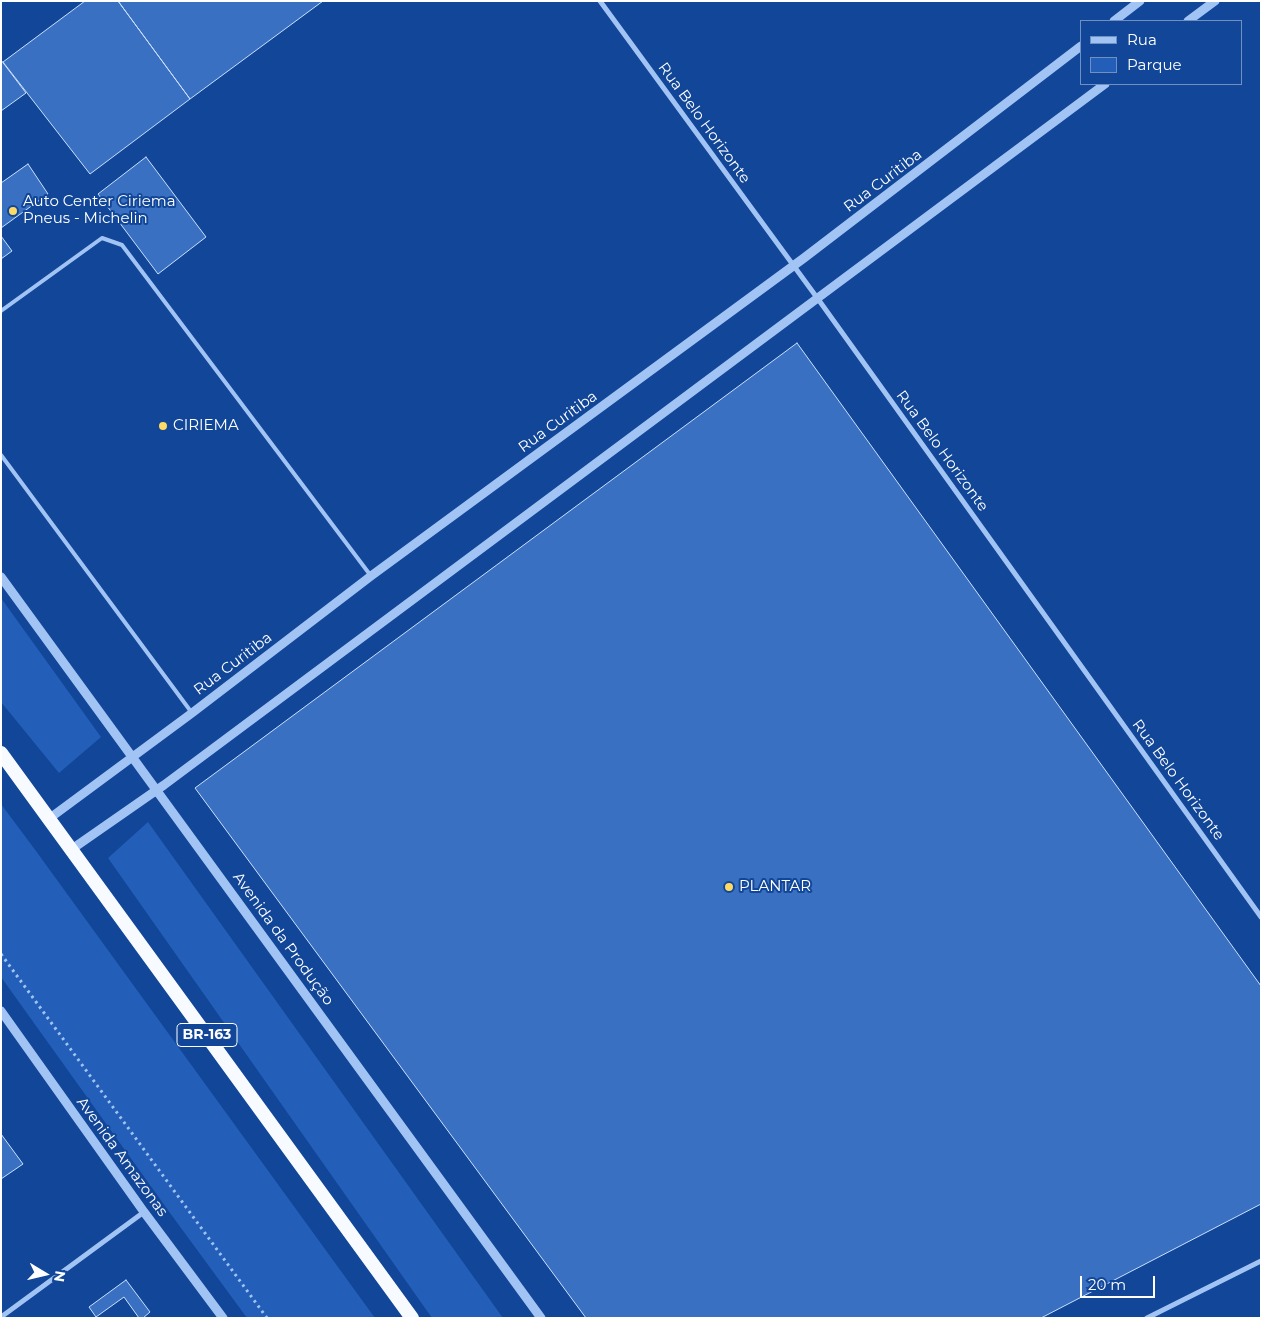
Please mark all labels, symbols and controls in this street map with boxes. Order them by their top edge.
legend [1080,20,1242,85]
text: Rua [1127,30,1157,49]
text: Parque [1127,55,1182,74]
street label: Rua Belo Horizonte [654,59,754,187]
street label: Rua Curitiba [840,146,926,216]
place label: Auto Center Ciriema Pneus - Michelin [23,193,176,228]
marker: Auto Center Ciriema Pneus - Michelin [7,205,19,217]
street label: Rua Curitiba [515,387,601,457]
street label: Rua Belo Horizonte [892,387,992,515]
place label: CIRIEMA [173,417,239,435]
marker: CIRIEMA [157,420,169,432]
street label: Rua Curitiba [190,629,276,699]
street label: Rua Belo Horizonte [1128,716,1228,844]
street label: Avenida da Produção [229,869,337,1009]
place label: PLANTAR [739,878,811,896]
marker: PLANTAR [723,881,735,893]
road number: BR-163 [177,1024,237,1046]
street label: Avenida Amazonas [73,1094,171,1220]
north arrow [20,1249,70,1299]
scale bar [1082,1266,1157,1298]
text: N [50,1269,70,1283]
text: 20 m [1088,1275,1126,1294]

